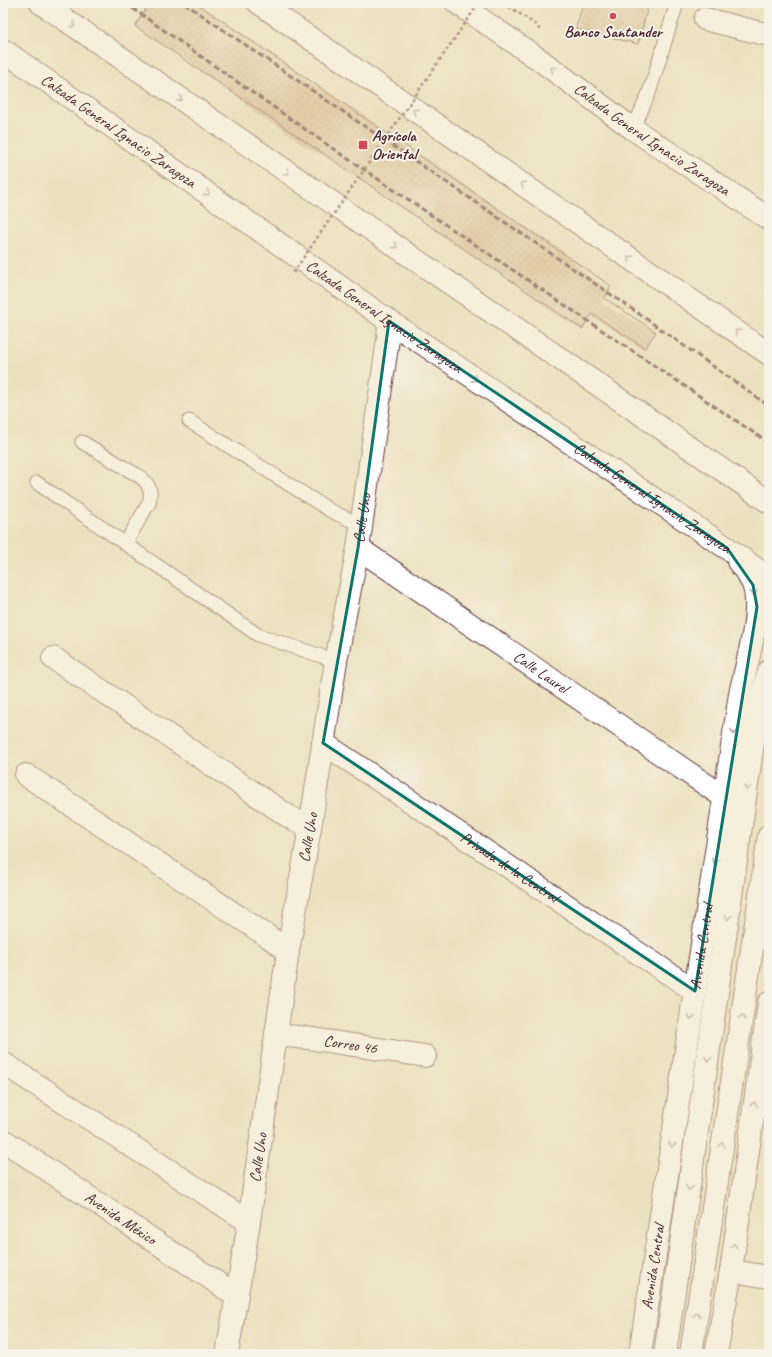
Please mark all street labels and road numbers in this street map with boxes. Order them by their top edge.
street label: Calzada General Ignacio Zaragoza [37,70,201,193]
street label: Calzada General Ignacio Zaragoza [570,79,734,201]
street label: Calzada General Ignacio Zaragoza [302,256,467,378]
street label: Calzada General Ignacio Zaragoza [570,438,736,558]
street label: Calle Uno [349,491,376,544]
street label: Calle Laurel [509,647,575,700]
street label: Calle Uno [294,810,322,864]
street label: Privada de la Central [456,827,565,909]
street label: Avenida Central [685,900,719,990]
street label: Correo 46 [322,1031,379,1059]
street label: Calle Uno [245,1130,272,1183]
street label: Avenida México [81,1187,162,1251]
street label: Avenida Central [637,1220,670,1311]

